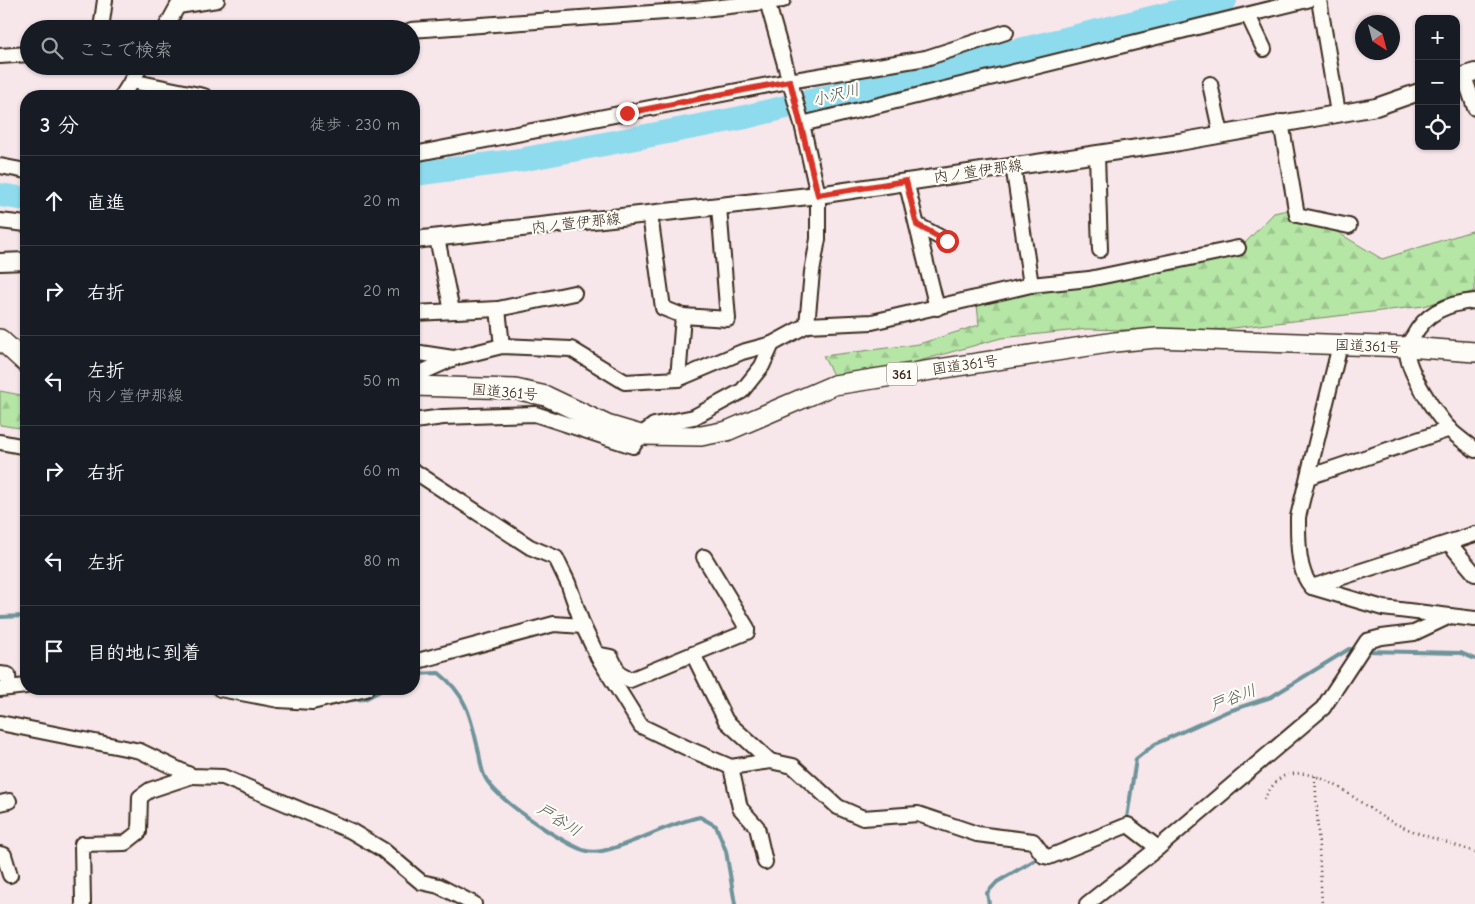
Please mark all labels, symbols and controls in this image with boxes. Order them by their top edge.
north arrow [1355,15,1400,60]
map controls [1415,15,1460,150]
button: + [1415,15,1460,60]
search box [20,20,420,75]
icon: search [38,34,66,62]
text: ここで検索 [78,39,173,61]
button: − [1415,60,1460,105]
water label: 小沢川 [811,80,861,110]
route end [616,102,639,125]
button: locate [1415,105,1460,150]
text: 3 分 [40,113,79,137]
text: 徒歩 · 230 m [310,116,400,134]
street label: 内ノ萱伊那線 [932,156,1024,186]
icon: ahead [40,187,68,215]
text: 直進 [87,192,125,214]
text: 20 m [363,192,400,210]
street label: 内ノ萱伊那線 [530,209,622,237]
route start [936,230,959,253]
icon: right [40,277,68,305]
text: 右折 [87,282,125,304]
text: 20 m [363,282,400,300]
street label: 国道361号 [1334,336,1402,356]
street label: 国道361号 [931,351,999,379]
text: 左折 [87,360,125,382]
road number: 361 [887,362,917,386]
icon: left [40,367,68,395]
text: 50 m [363,372,400,390]
street label: 国道361号 [471,380,539,404]
text: 内ノ萱伊那線 [87,387,183,405]
icon: right [40,457,68,485]
text: 右折 [87,462,125,484]
text: 60 m [363,462,400,480]
icon: left [40,547,68,575]
text: 左折 [87,552,125,574]
text: 80 m [363,552,400,570]
icon: arrive [40,637,68,665]
text: 目的地に到着 [87,642,201,664]
water label: 戸谷川 [1207,681,1259,715]
water label: 戸谷川 [534,800,584,840]

